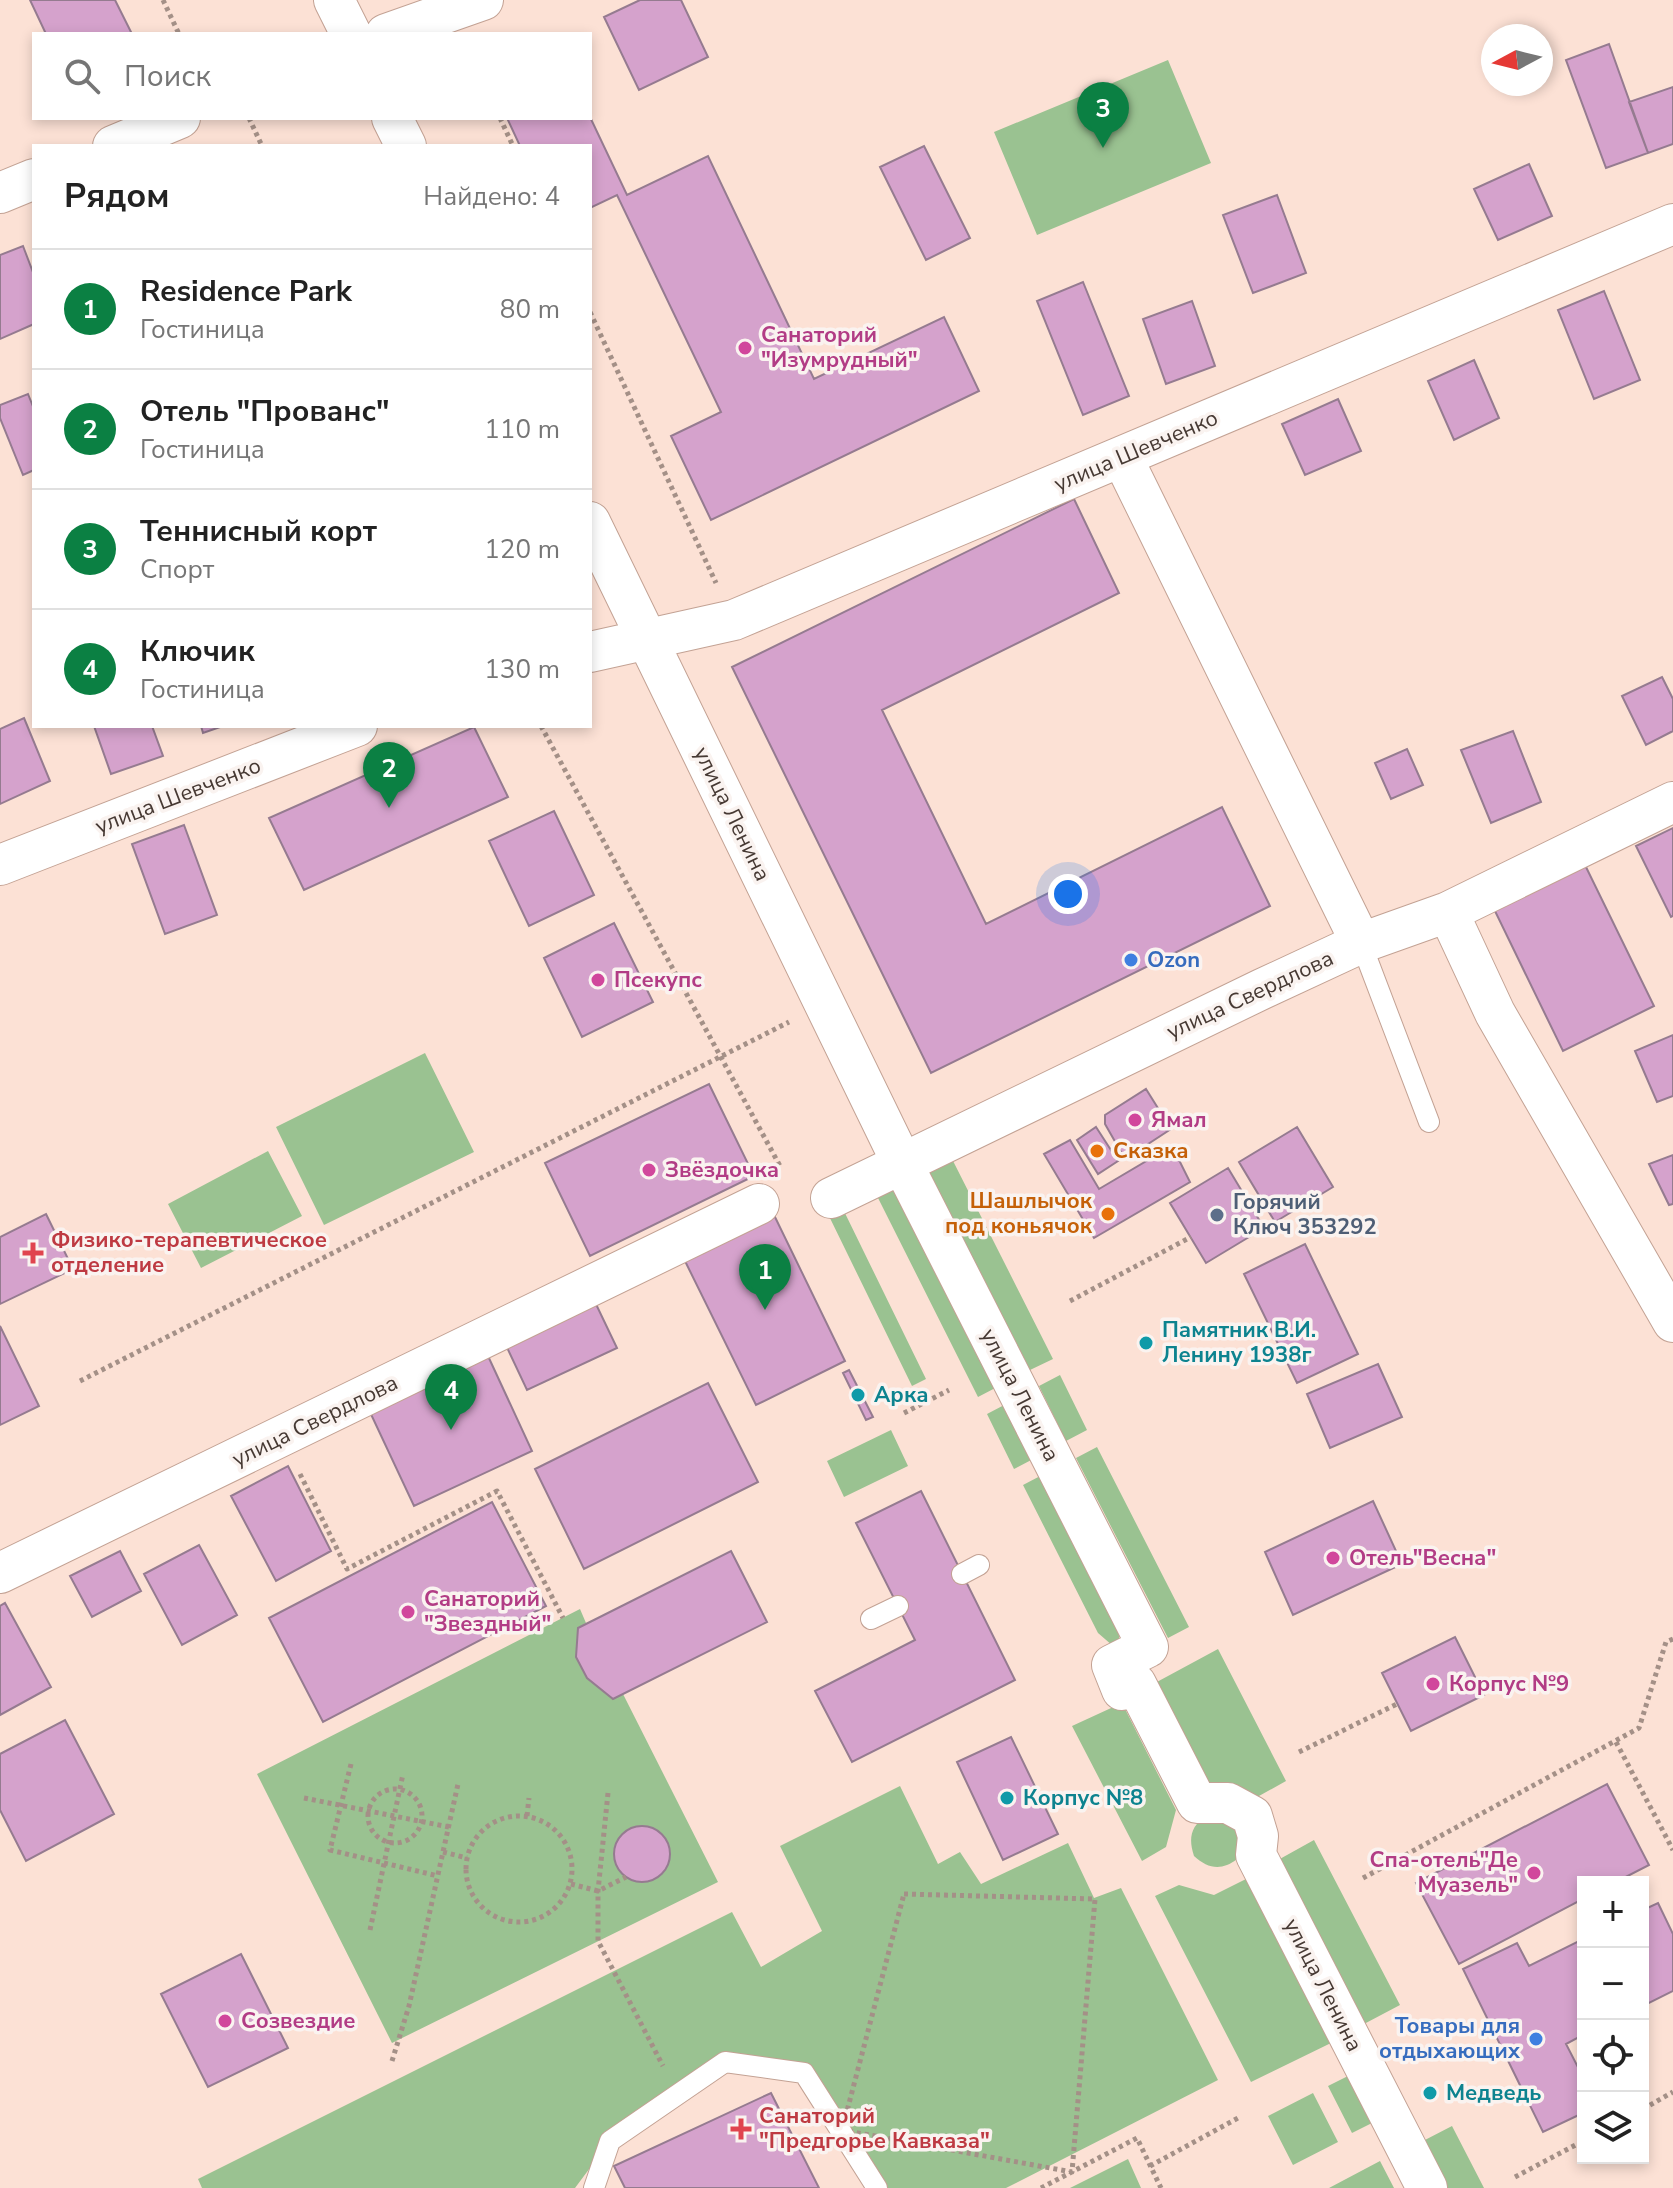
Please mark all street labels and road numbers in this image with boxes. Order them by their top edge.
street label: улица Шевченко [1050,403,1222,499]
street label: улица Ленина [687,742,777,886]
street label: улица Шевченко [91,751,265,841]
street label: улица Свердлова [1162,943,1338,1047]
street label: улица Ленина [974,1323,1066,1467]
street label: улица Свердлова [227,1368,403,1474]
street label: улица Ленина [1277,1913,1369,2057]

